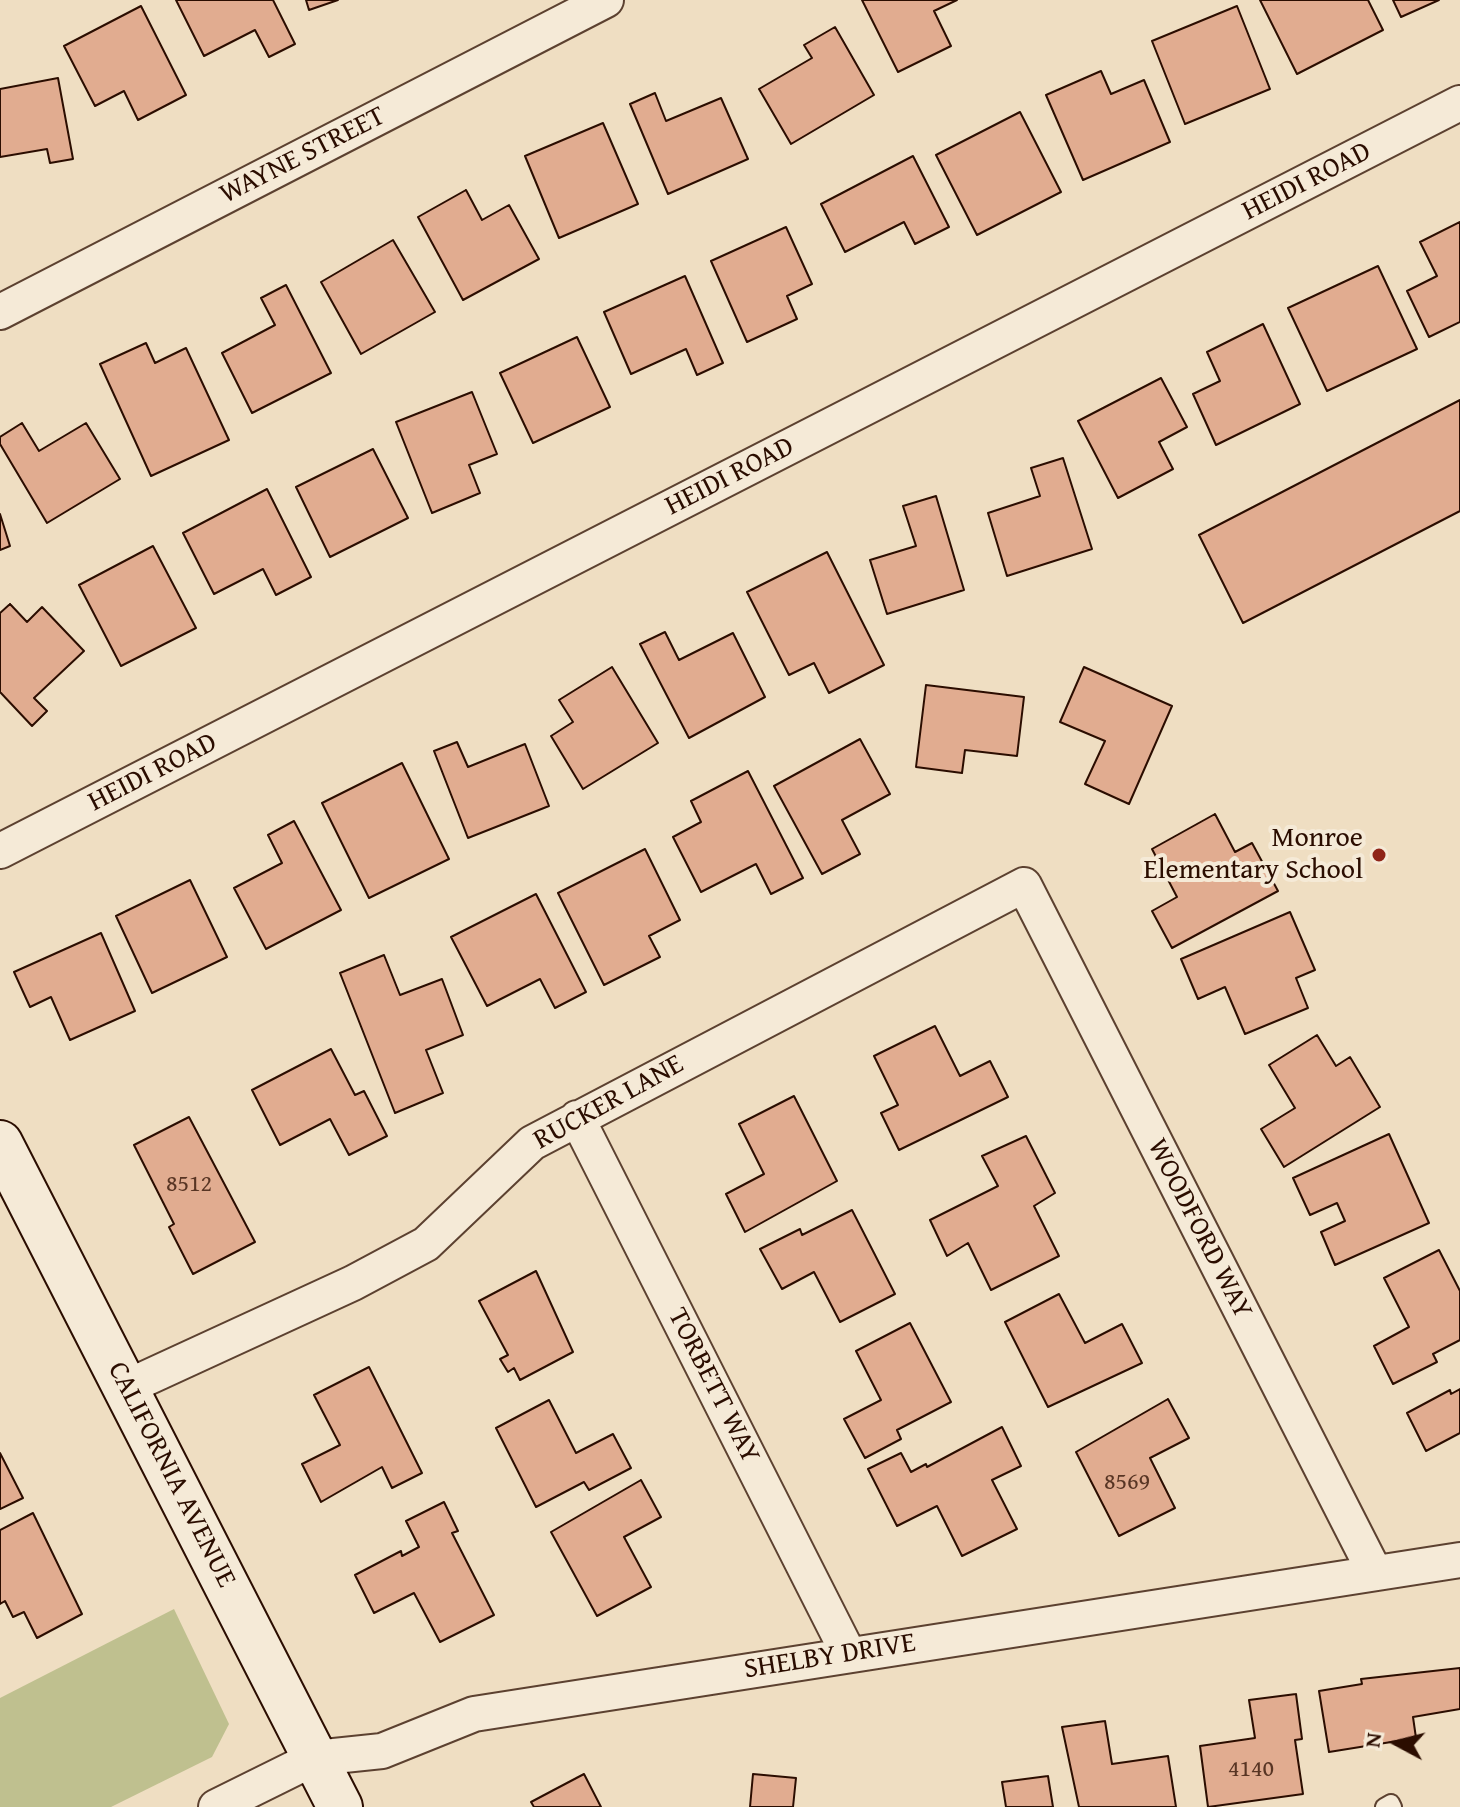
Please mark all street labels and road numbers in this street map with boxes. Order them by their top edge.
street label: WAYNE STREET [215,100,391,212]
street label: HEIDI ROAD [1237,135,1377,229]
street label: HEIDI ROAD [660,430,800,524]
street label: HEIDI ROAD [83,726,223,820]
street label: RUCKER LANE [528,1048,690,1158]
street label: WOODFORD WAY [1139,1134,1259,1324]
street label: TORBETT WAY [660,1303,766,1469]
street label: CALIFORNIA AVENUE [100,1357,242,1593]
street label: SHELBY DRIVE [742,1627,918,1687]

